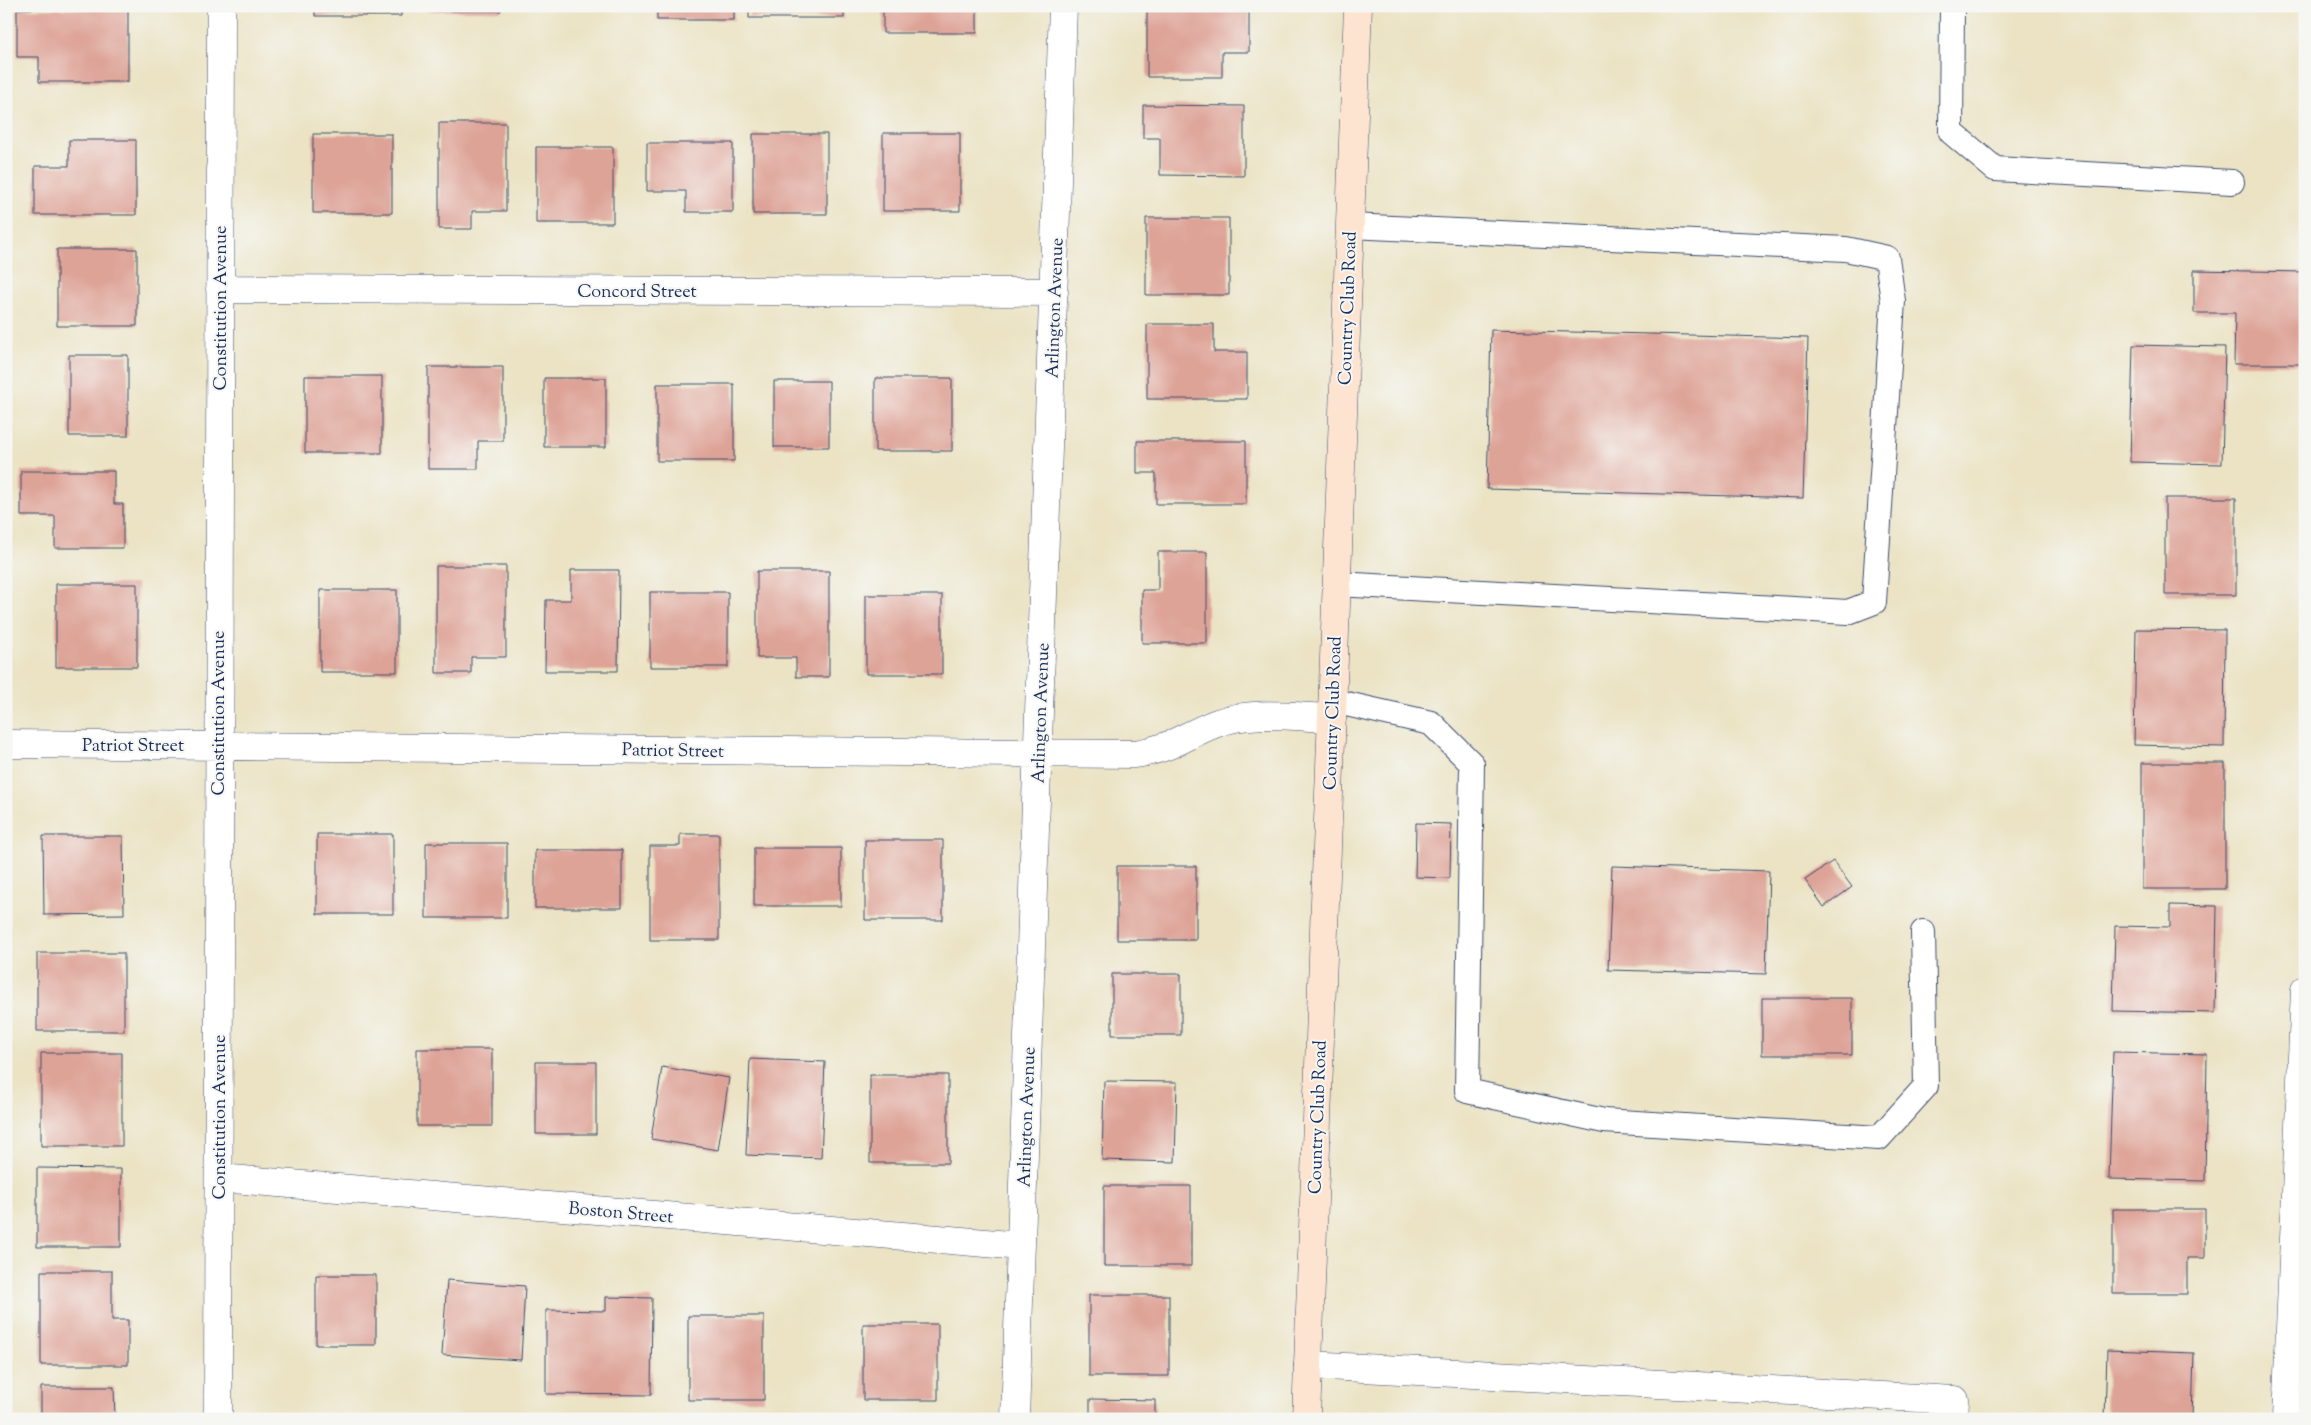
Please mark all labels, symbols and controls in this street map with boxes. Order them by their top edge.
street label: Constitution Avenue [209,226,235,390]
street label: Country Club Road [1333,231,1365,386]
street label: Arlington Avenue [1041,237,1071,379]
street label: Concord Street [577,280,697,306]
street label: Constitution Avenue [207,631,233,795]
street label: Country Club Road [1318,636,1350,791]
street label: Arlington Avenue [1027,642,1057,784]
street label: Patriot Street [82,734,184,760]
street label: Patriot Street [622,738,724,766]
street label: Constitution Avenue [208,1035,234,1199]
street label: Country Club Road [1303,1040,1335,1195]
street label: Arlington Avenue [1013,1046,1043,1188]
street label: Boston Street [567,1196,674,1232]

